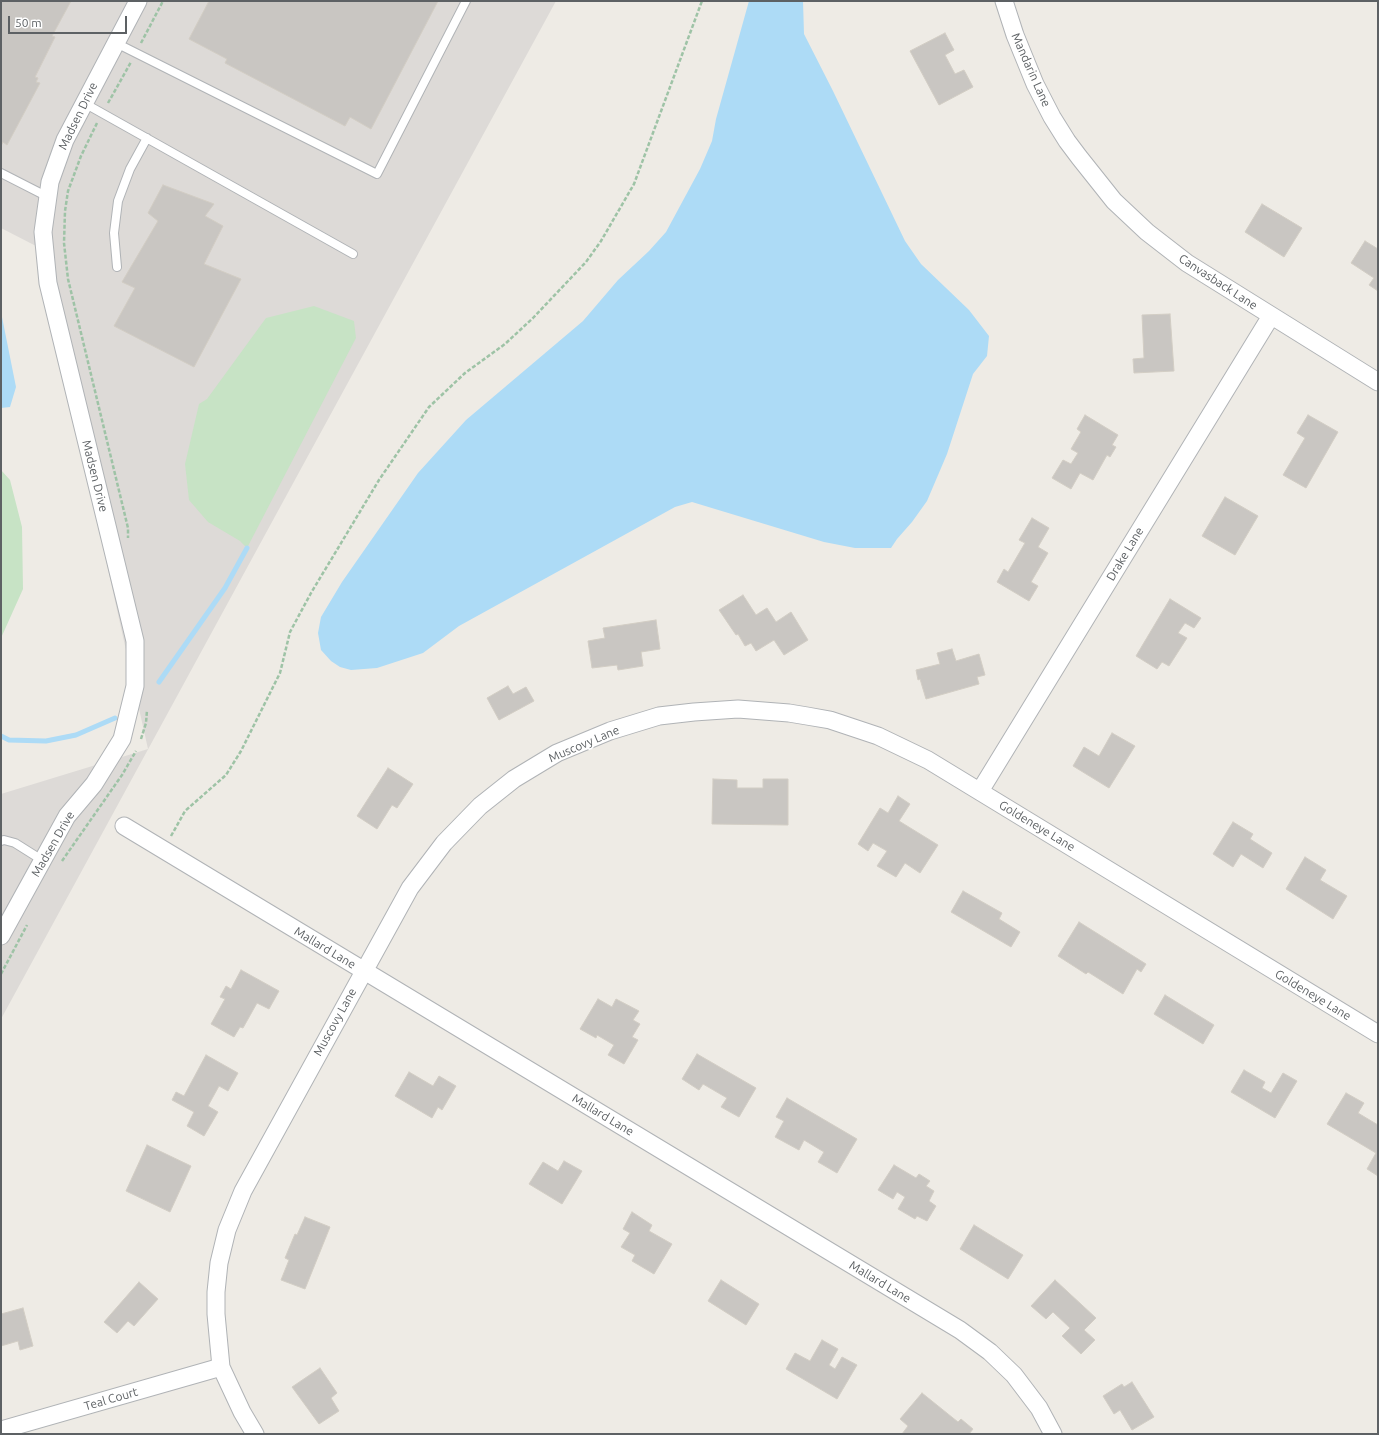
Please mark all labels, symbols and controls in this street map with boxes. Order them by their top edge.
scale bar [10,8,129,34]
text: 50 m [15,16,42,29]
street label: Mandarin Lane [1008,31,1054,109]
street label: Madsen Drive [55,80,101,152]
street label: Canvasback Lane [1176,251,1260,313]
street label: Madsen Drive [79,439,111,513]
street label: Drake Lane [1103,525,1147,583]
street label: Muscovy Lane [546,723,622,765]
street label: Goldeneye Lane [996,798,1078,854]
street label: Madsen Drive [28,809,78,879]
street label: Mallard Lane [292,924,358,972]
street label: Goldeneye Lane [1272,967,1354,1023]
street label: Muscovy Lane [310,986,360,1058]
street label: Mallard Lane [570,1091,636,1139]
street label: Mallard Lane [847,1258,913,1306]
street label: Teal Court [82,1384,140,1414]

